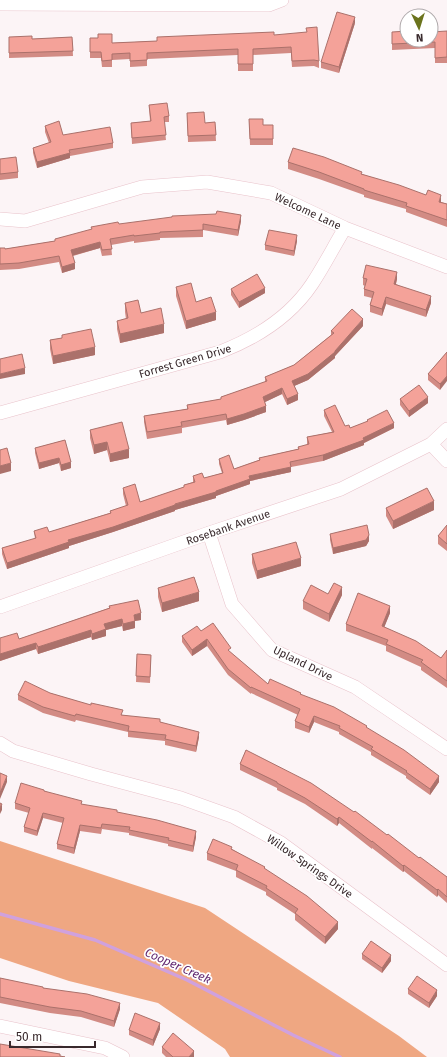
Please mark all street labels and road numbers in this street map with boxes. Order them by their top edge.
street label: Welcome Lane [273,190,343,233]
street label: Forrest Green Drive [137,342,233,381]
street label: Rosebank Avenue [184,507,272,548]
street label: Upland Drive [271,643,335,683]
street label: Willow Springs Drive [264,832,355,901]

